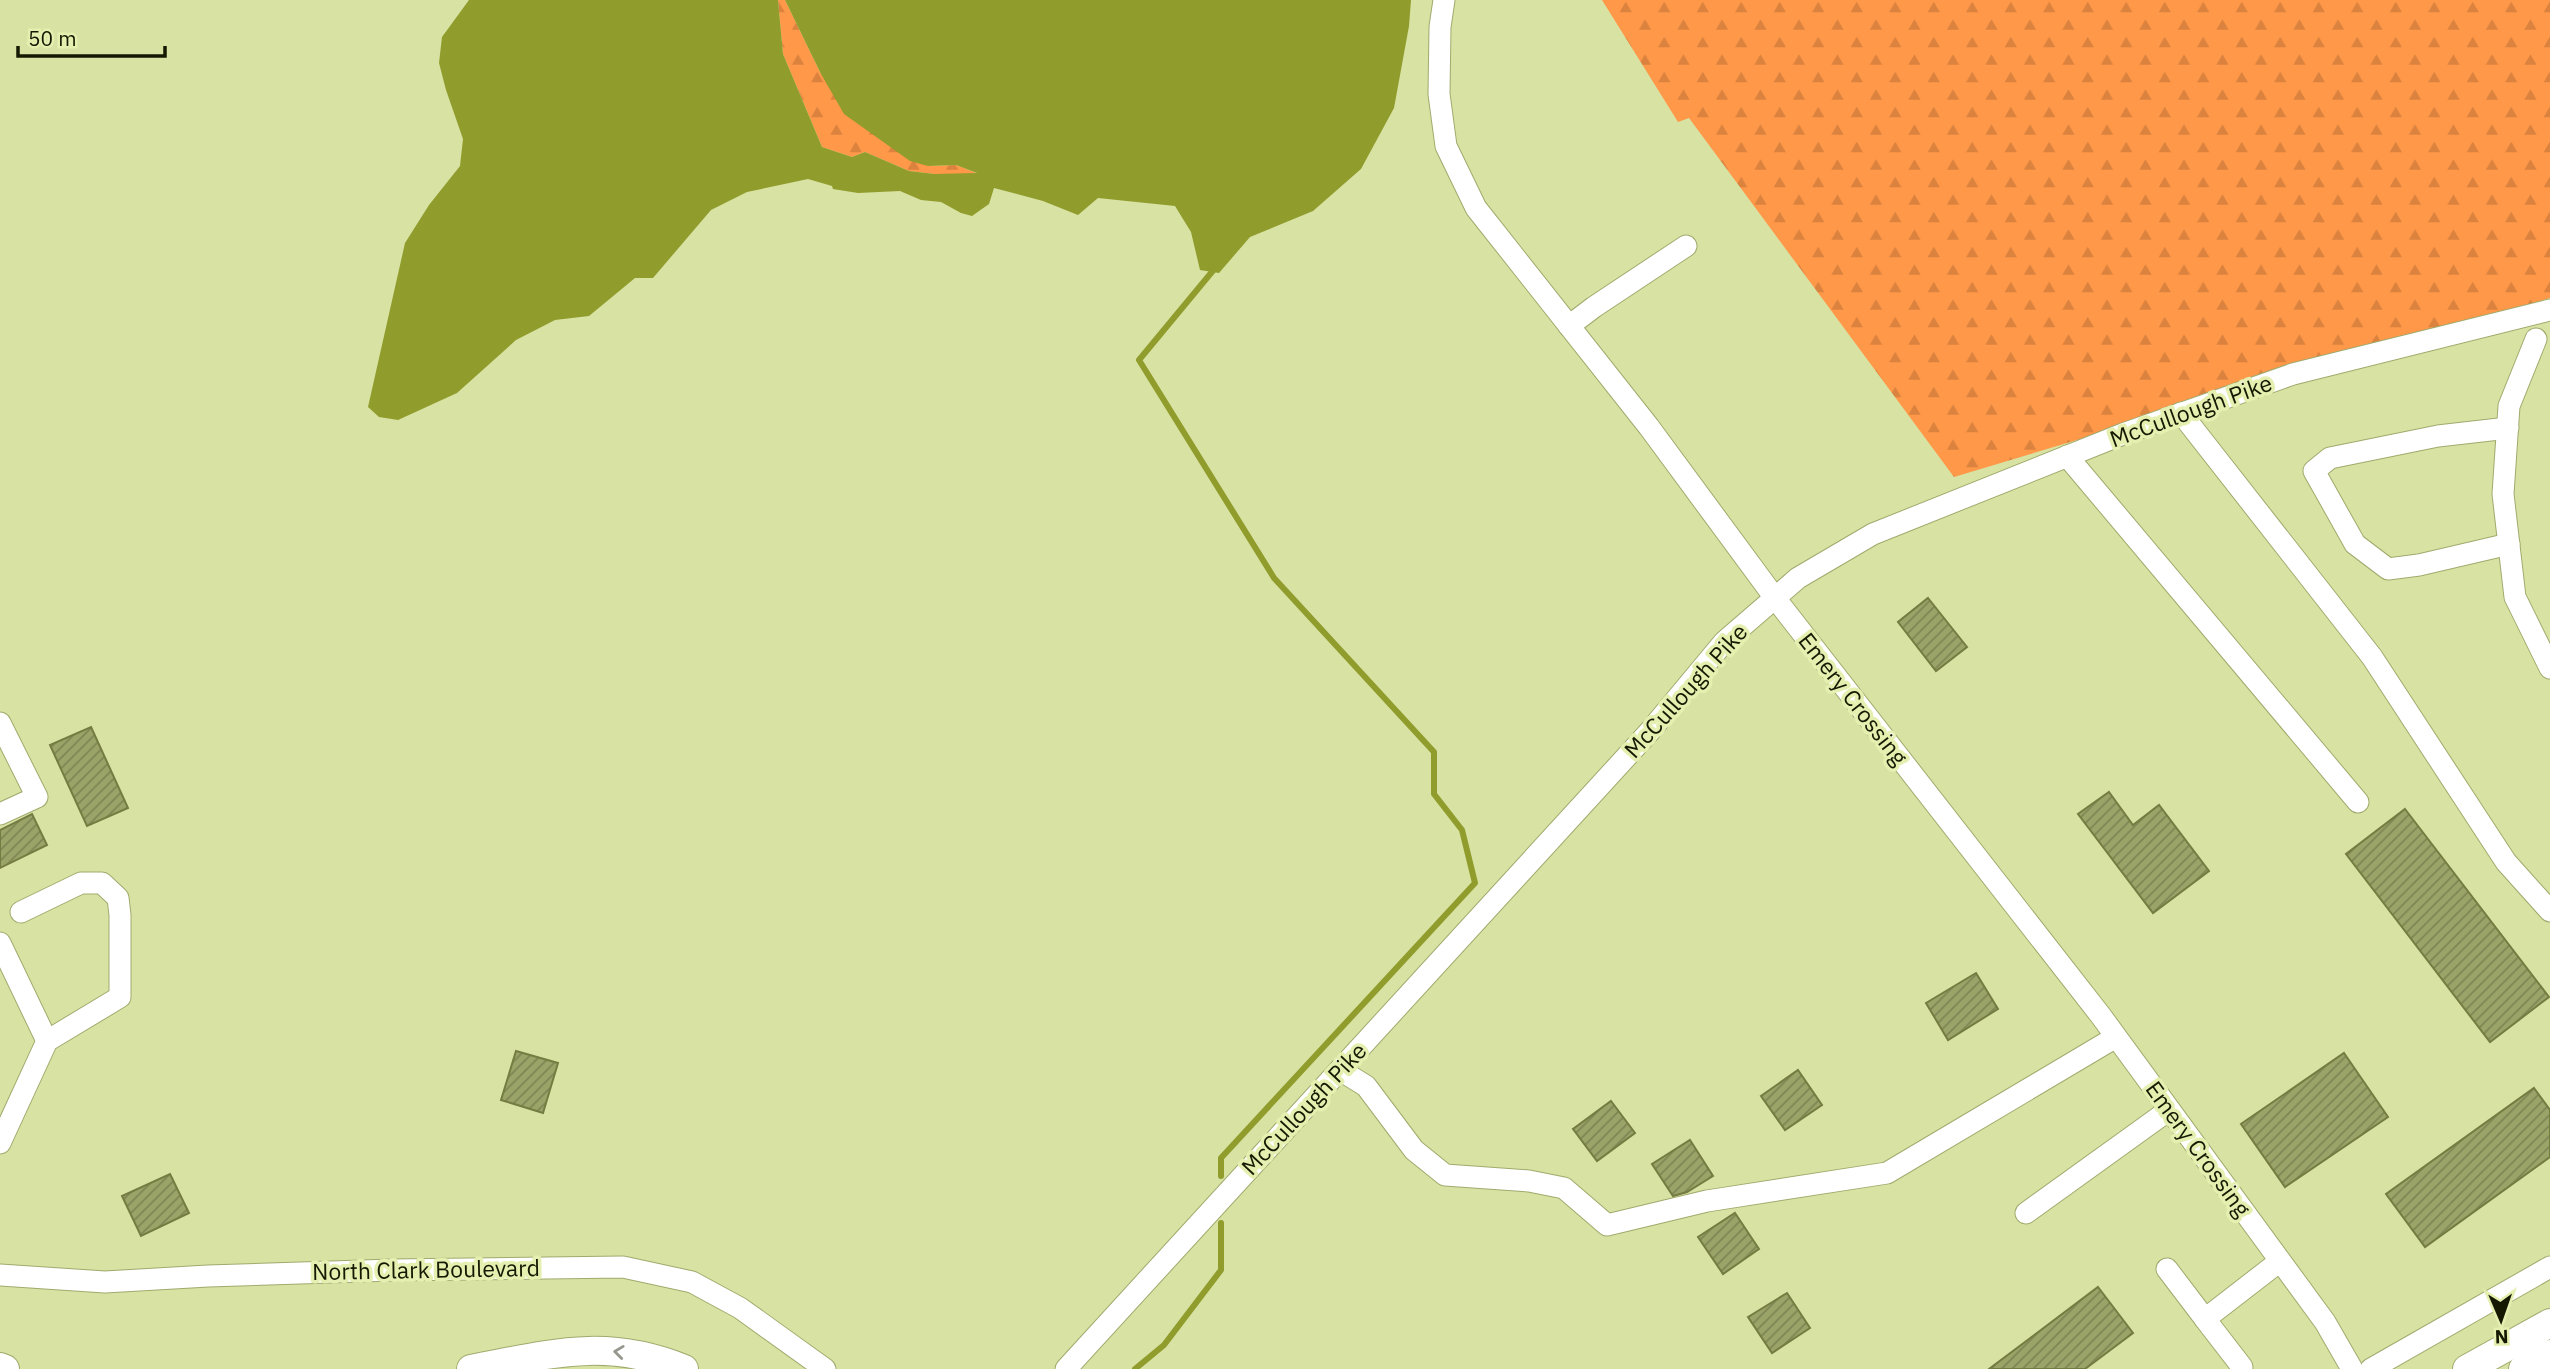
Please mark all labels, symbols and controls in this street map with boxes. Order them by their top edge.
scale bar [18,14,164,58]
text: 50 m [28,24,77,52]
street label: McCullough Pike [2105,367,2276,453]
street label: McCullough Pike [1617,617,1753,764]
street label: Emery Crossing [1793,626,1915,771]
street label: McCullough Pike [1234,1036,1372,1181]
street label: Emery Crossing [2140,1075,2258,1222]
street label: North Clark Boulevard [312,1252,540,1286]
north arrow [2466,1285,2536,1355]
text: N [2494,1325,2509,1349]
one-way arrow [613,1345,624,1360]

